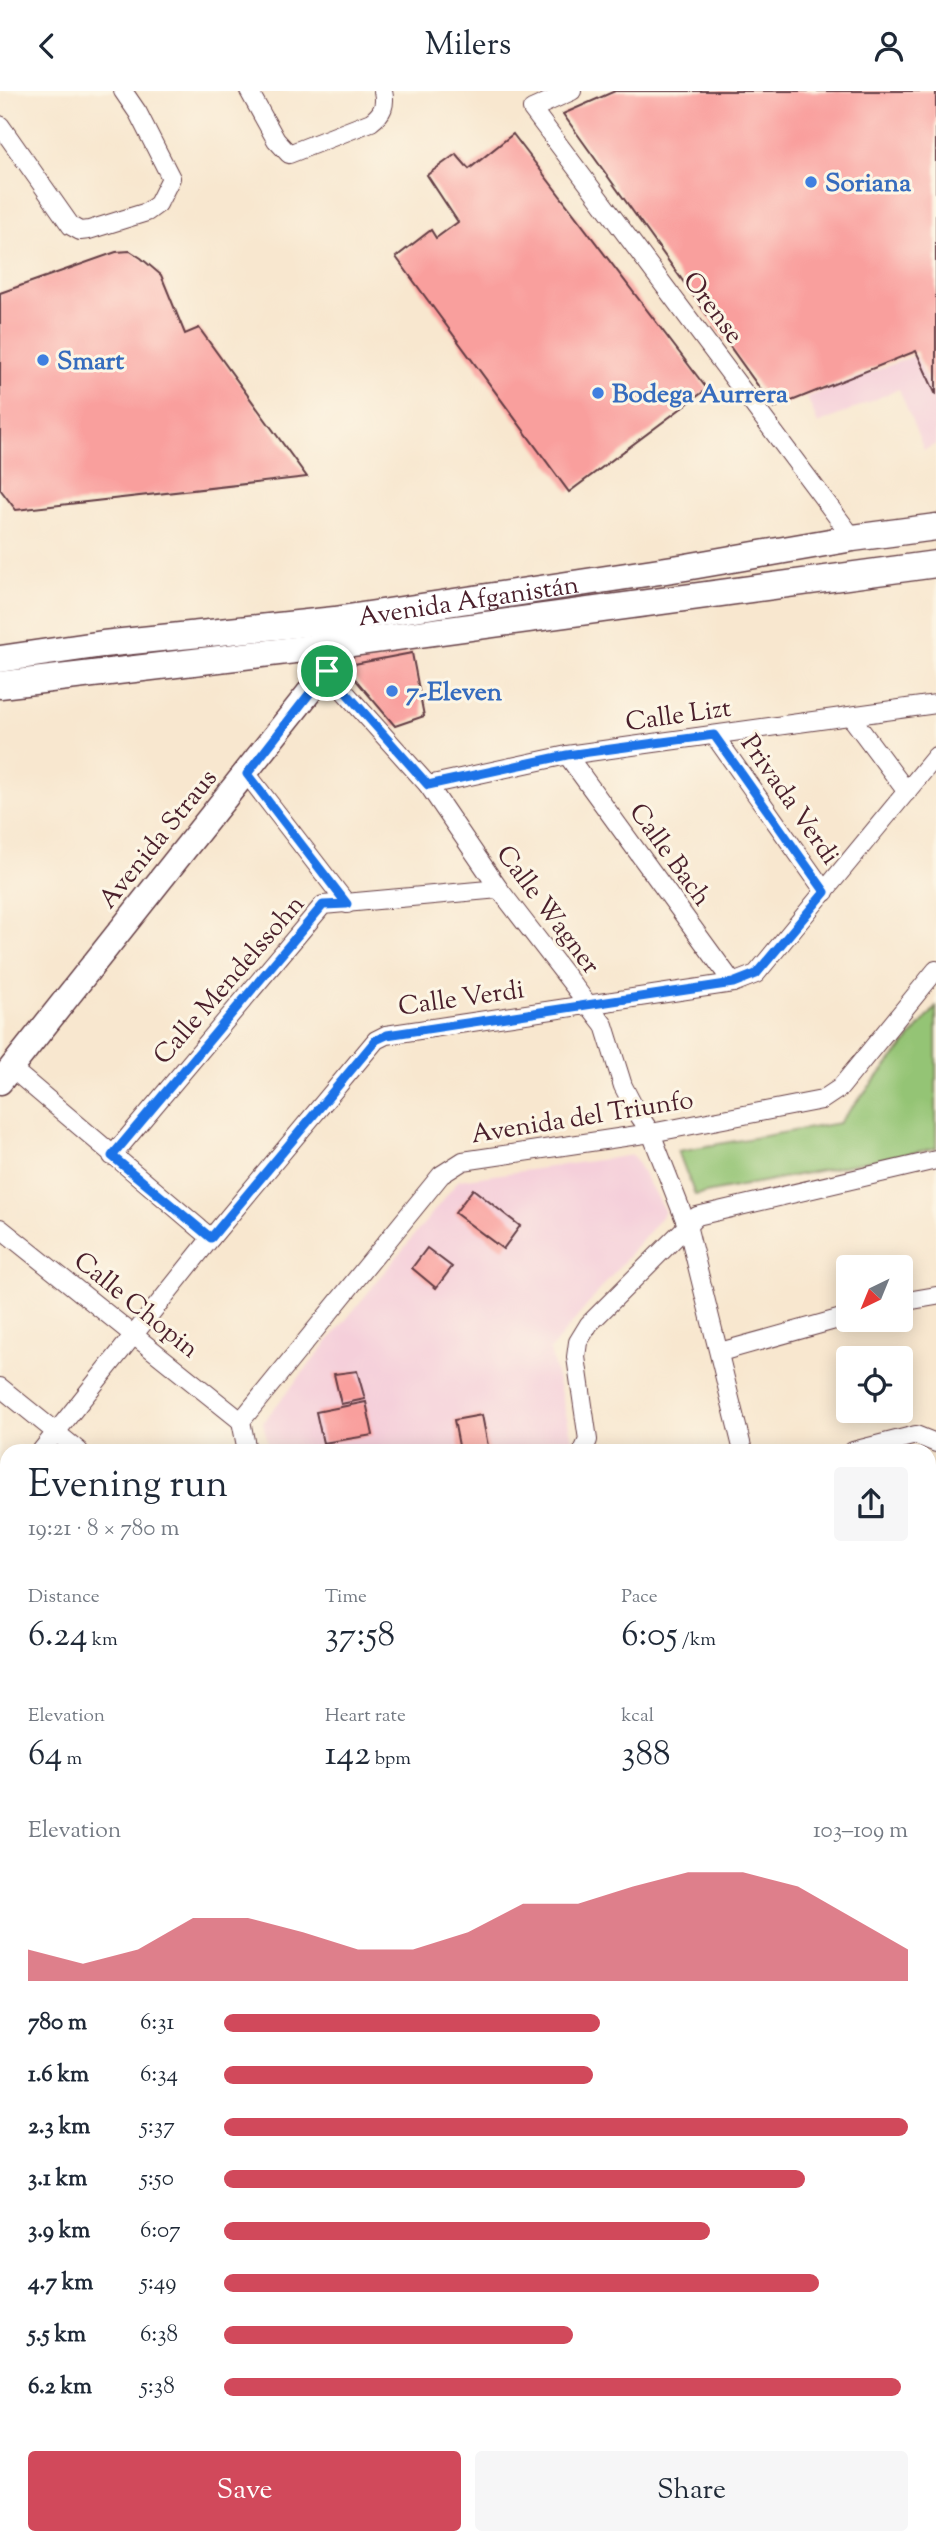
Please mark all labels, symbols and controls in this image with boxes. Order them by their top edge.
text: Milers [425,23,511,69]
icon: back [28,27,66,65]
icon: person [870,27,908,65]
place label: Soriana [825,166,911,203]
marker: Soriana [803,174,819,190]
street label: Orense [673,265,751,352]
place label: Smart [57,344,124,381]
marker: Smart [35,352,51,368]
place label: Bodega Aurrera [612,377,788,414]
marker: Bodega Aurrera [590,385,606,401]
street label: Avenida Afganistán [355,567,582,637]
pin [297,641,357,701]
icon: arrive [308,652,346,690]
place label: 7-Eleven [406,675,503,712]
marker: 7-Eleven [384,683,400,699]
street label: Calle Lizt [623,691,734,742]
street label: Privada Verdi [730,728,847,873]
street label: Avenida Straus [91,762,227,917]
street label: Calle Bach [619,796,719,915]
street label: Calle Wagner [486,838,608,983]
street label: Calle Mendelssohn [146,888,314,1074]
street label: Calle Verdi [396,972,527,1027]
street label: Avenida del Triunfo [469,1083,696,1154]
street label: Calle Chopin [65,1244,206,1368]
north arrow [836,1255,914,1332]
map controls [836,1255,913,1423]
button: locate [836,1346,913,1423]
text: Evening run [28,1460,228,1514]
button: share [834,1467,908,1541]
text: 19:21 · 8 × 780 m [28,1513,179,1546]
text: Distance [28,1584,100,1611]
text: Time [325,1584,367,1611]
text: Pace [621,1584,658,1611]
text: 6.24 [28,1611,88,1662]
text: 37:58 [325,1611,395,1662]
text: 6:05 [621,1611,678,1662]
text: km [88,1627,118,1654]
text: /km [678,1627,716,1654]
text: Elevation [28,1703,105,1730]
text: Heart rate [325,1703,406,1730]
text: kcal [621,1703,654,1730]
text: 64 [28,1730,62,1781]
text: 142 [325,1730,371,1781]
text: 388 [621,1730,670,1781]
text: m [62,1746,82,1773]
text: bpm [371,1746,411,1773]
text: Elevation [28,1815,121,1848]
text: 103–109 m [813,1815,908,1848]
text: 780 m [28,2007,87,2040]
text: 6:31 [140,2007,174,2040]
text: 1.6 km [28,2059,89,2092]
text: 6:34 [140,2059,178,2092]
text: 2.3 km [28,2111,90,2144]
text: 5:37 [140,2111,175,2144]
text: 3.1 km [28,2163,87,2196]
text: 5:50 [140,2163,174,2196]
text: 3.9 km [28,2215,90,2248]
text: 6:07 [140,2215,181,2248]
text: 4.7 km [28,2267,93,2300]
text: 5:49 [140,2267,176,2300]
text: 5.5 km [28,2319,86,2352]
text: 6:38 [140,2319,178,2352]
text: 6.2 km [28,2371,92,2404]
text: 5:38 [140,2371,175,2404]
button: Save [28,2451,461,2531]
button: Share [475,2451,908,2531]

